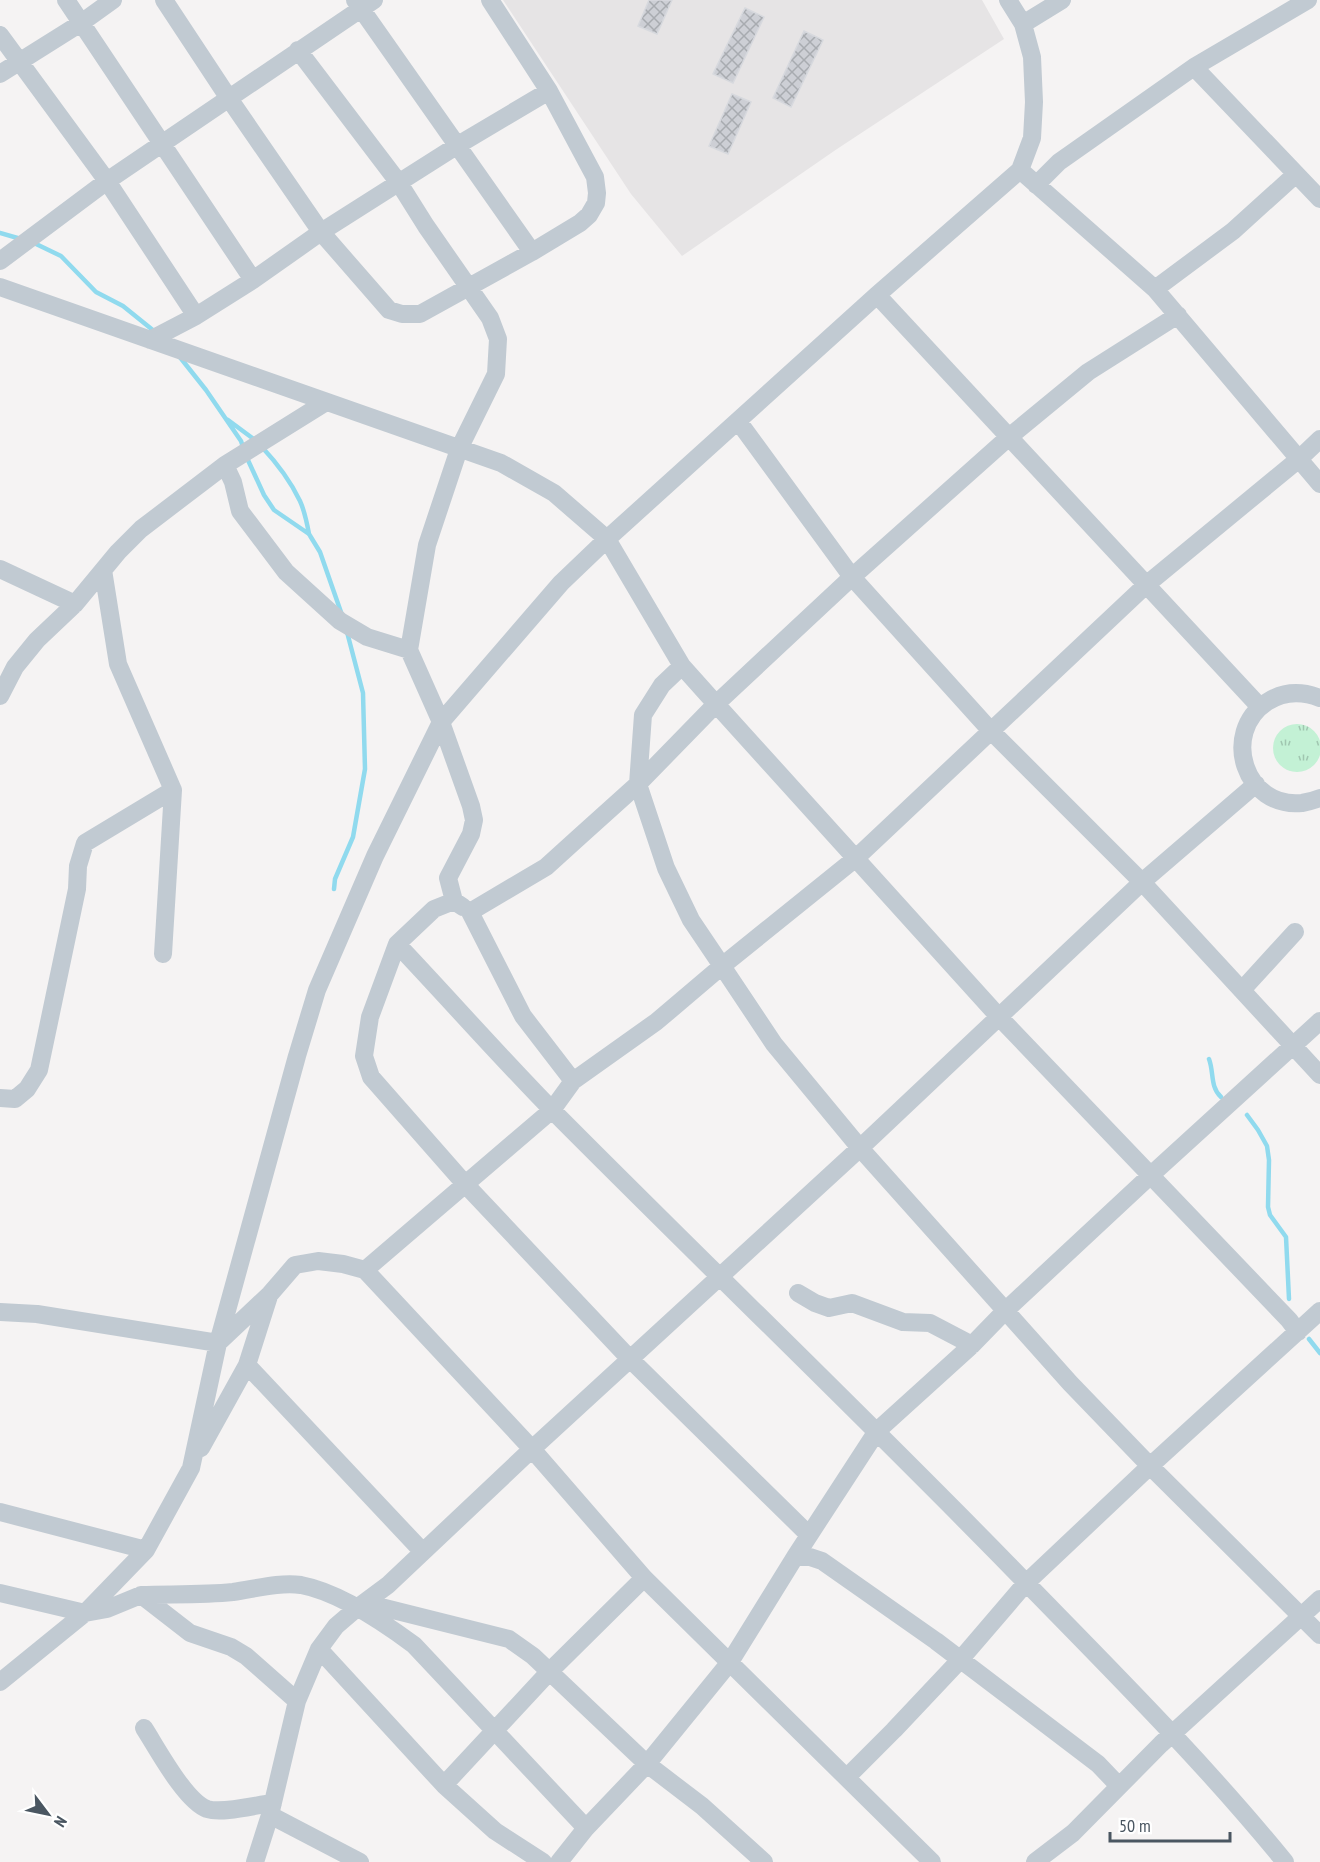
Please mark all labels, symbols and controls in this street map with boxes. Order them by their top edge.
north arrow [18,1784,78,1844]
scale bar [1110,1805,1230,1843]
text: N [50,1813,71,1831]
text: 50 m [1119,1814,1151,1837]

